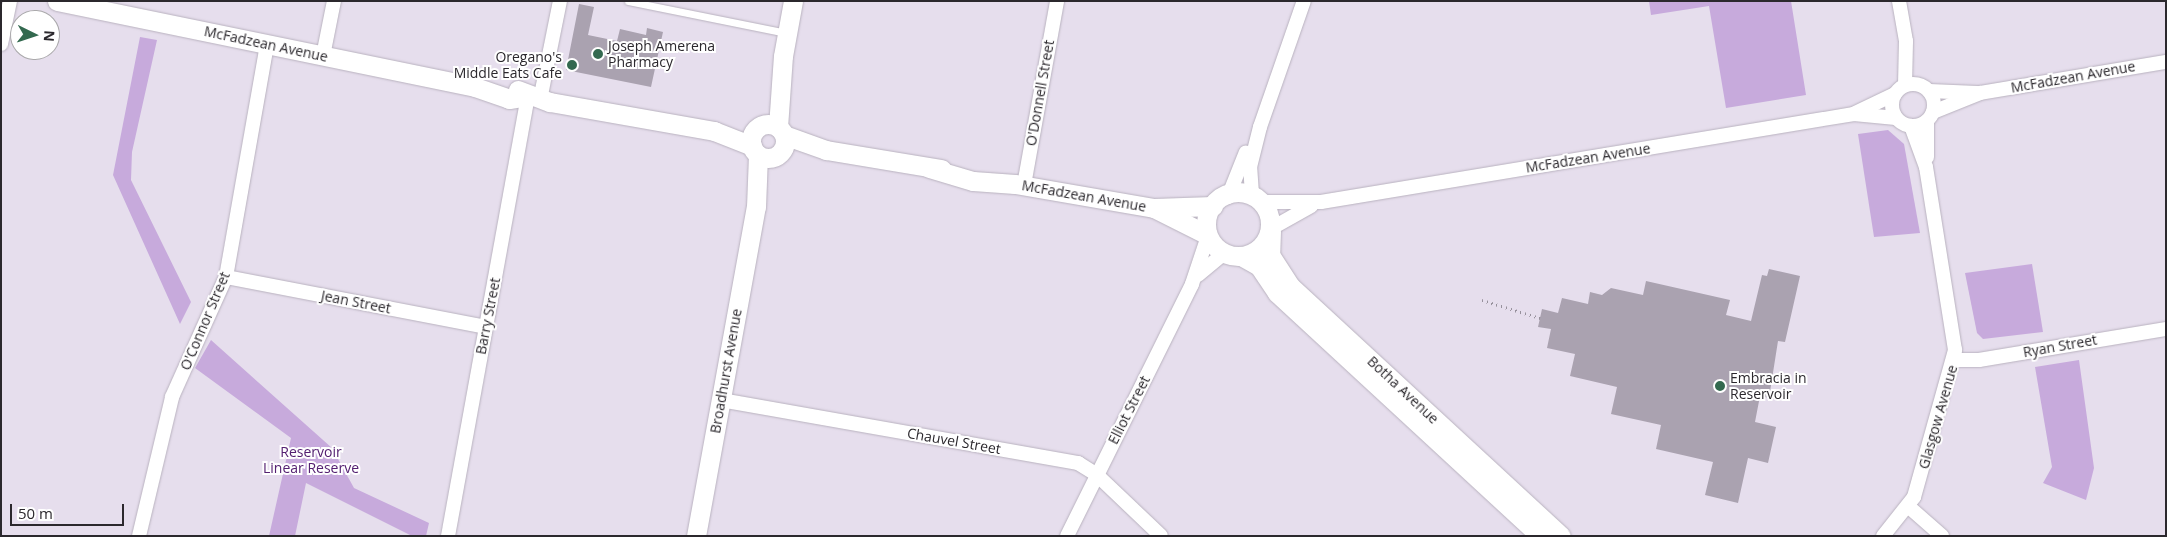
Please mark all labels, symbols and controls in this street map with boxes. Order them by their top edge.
north arrow [10,10,60,60]
street label: McFadzean Avenue [203,23,329,65]
text: N [40,30,59,42]
place label: Joseph Amerena Pharmacy [608,38,715,70]
street label: O'Donnell Street [1022,39,1058,147]
marker: Joseph Amerena Pharmacy [592,48,604,60]
place label: Oregano's Middle Eats Cafe [454,49,562,82]
street label: McFadzean Avenue [2009,58,2137,96]
marker: Oregano's Middle Eats Cafe [566,59,578,71]
street label: McFadzean Avenue [1524,140,1652,176]
street label: McFadzean Avenue [1020,177,1148,215]
street label: O'Connor Street [177,269,233,373]
street label: Barry Street [472,276,504,356]
street label: Jean Street [320,287,392,317]
street label: Broadhurst Avenue [707,307,745,435]
street label: Ryan Street [2022,331,2098,361]
street label: Botha Avenue [1364,353,1442,427]
street label: Glasgow Avenue [1915,363,1961,471]
place label: Embracia in Reservoir [1730,370,1807,402]
street label: Elliot Street [1105,373,1153,447]
marker: Embracia in Reservoir [1714,380,1726,392]
street label: Chauvel Street [906,424,1002,458]
park label: Reservoir Linear Reserve [263,444,359,477]
scale bar [12,494,126,526]
text: 50 m [18,503,53,523]

